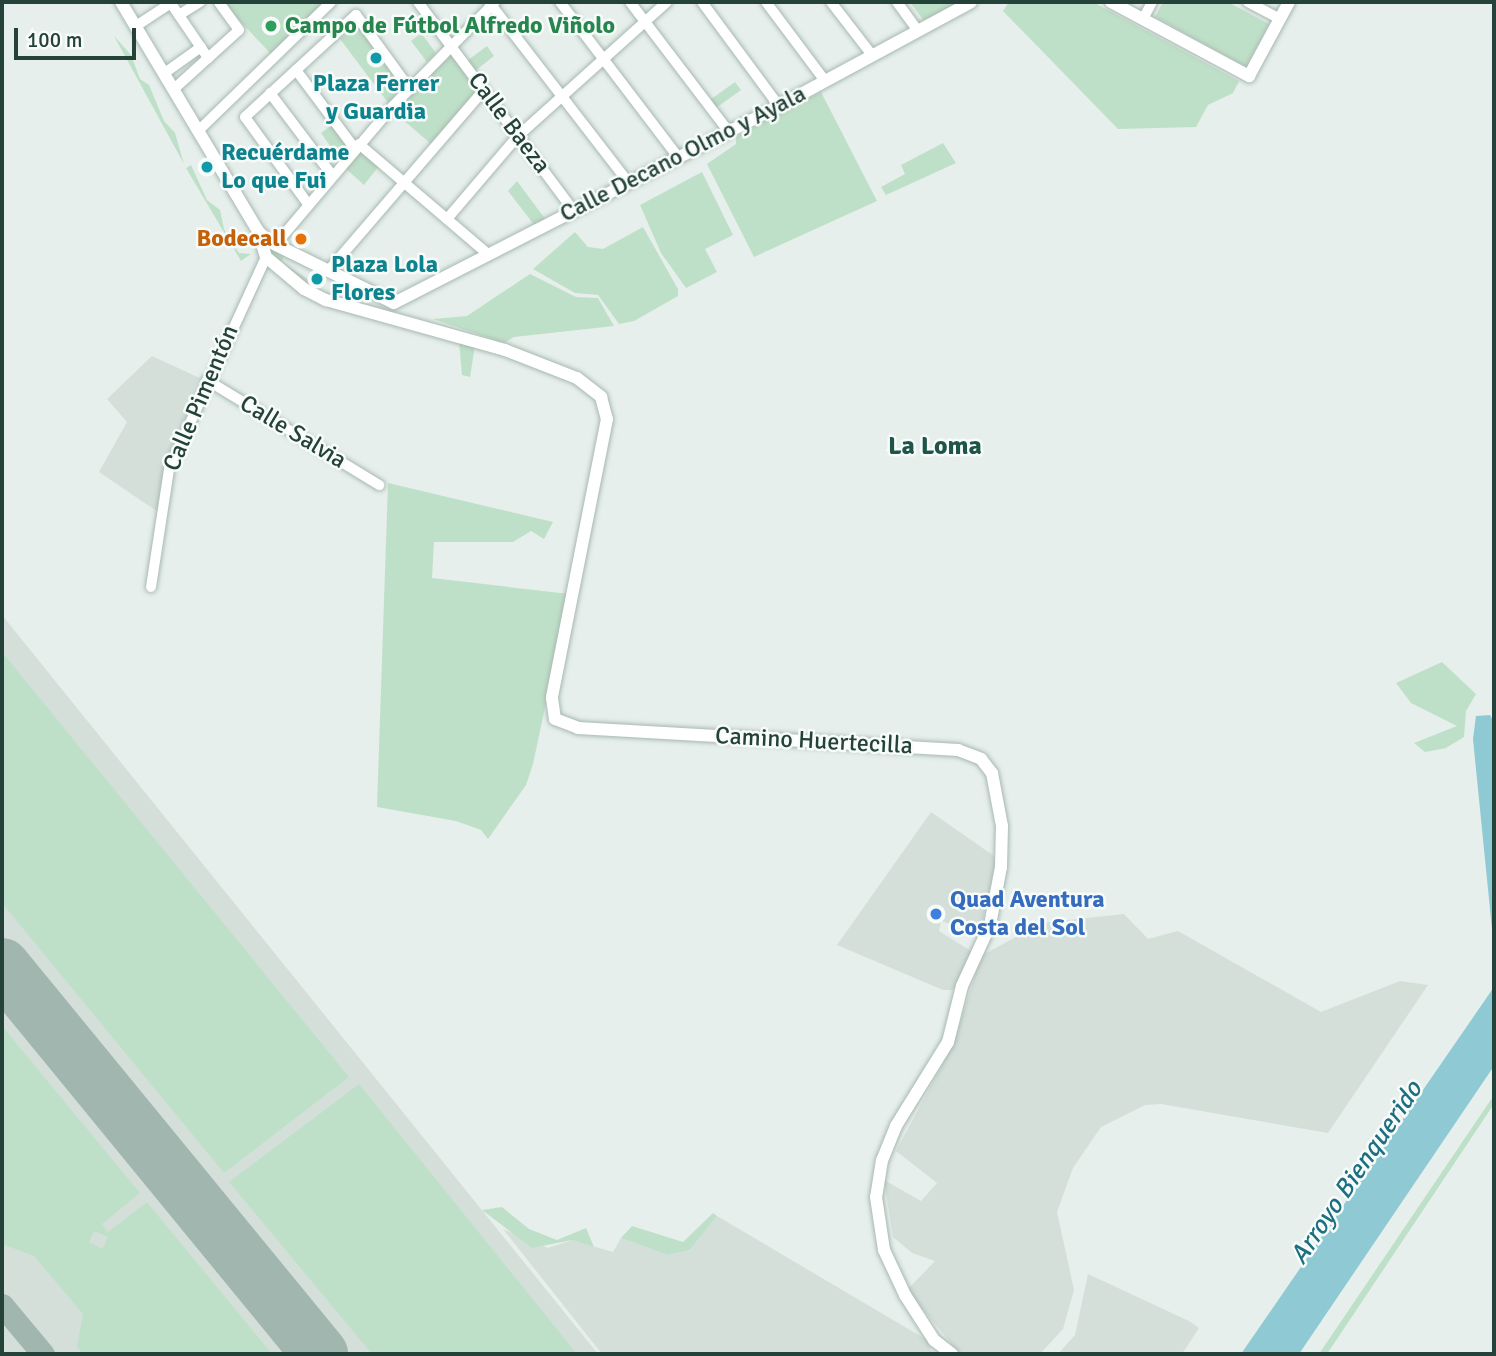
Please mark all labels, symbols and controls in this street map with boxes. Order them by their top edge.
place label: Campo de Fútbol Alfredo Viñolo [285,12,615,40]
scale bar [18,14,140,58]
marker: Campo de Fútbol Alfredo Viñolo [263,18,279,34]
text: 100 m [27,27,82,53]
marker: Plaza Ferrer y Guardia [368,50,384,66]
street label: Calle Baeza [462,67,556,179]
place label: Plaza Ferrer y Guardia [313,70,439,126]
street label: Calle Decano Olmo y Ayala [555,79,811,229]
place label: Recuérdame Lo que Fui [221,139,350,195]
marker: Recuérdame Lo que Fui [199,159,215,175]
place label: Bodecall [196,225,287,253]
marker: Bodecall [293,231,309,247]
place label: Plaza Lola Flores [331,251,438,307]
marker: Plaza Lola Flores [309,271,325,287]
street label: Calle Pimentón [157,321,245,475]
street label: Calle Salvia [235,389,351,475]
district label: La Loma [888,431,982,463]
street label: Camino Huertecilla [714,721,914,761]
place label: Quad Aventura Costa del Sol [950,886,1105,942]
marker: Quad Aventura Costa del Sol [928,906,944,922]
water label: Arroyo Bienquerido [1284,1076,1430,1270]

